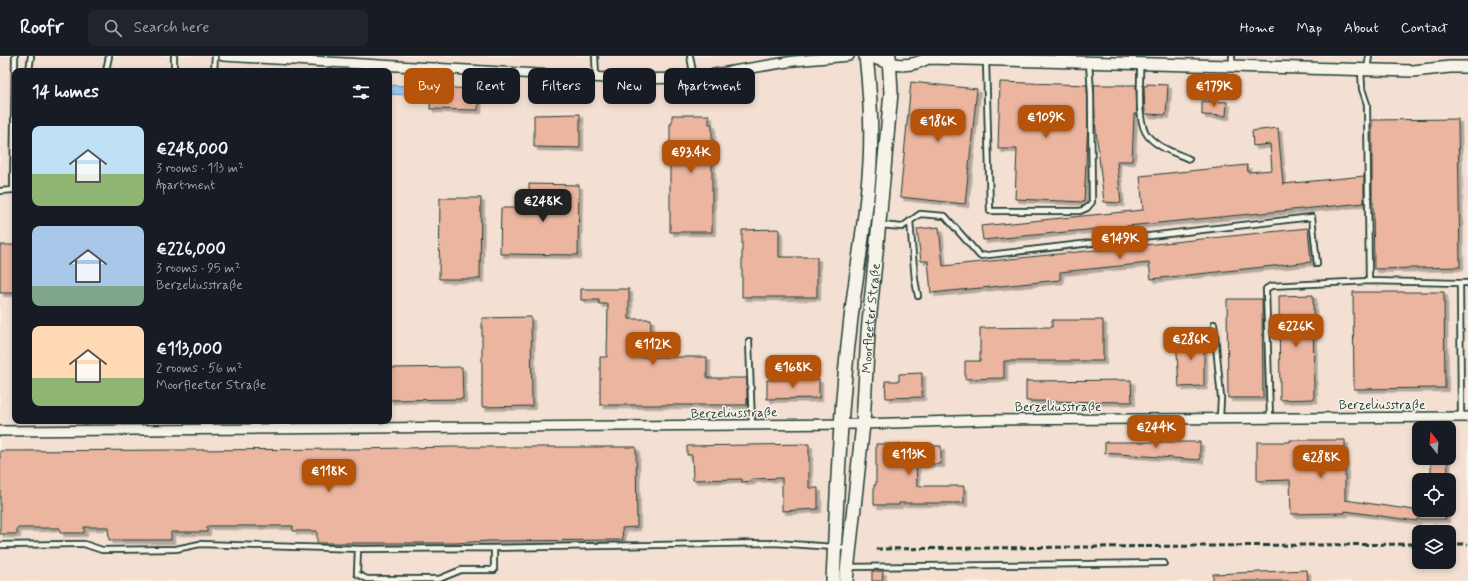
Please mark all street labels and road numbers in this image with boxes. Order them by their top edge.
street label: Moorfleeter Straße [859,263,885,374]
street label: Berzeliusstraße [1339,397,1425,414]
street label: Berzeliusstraße [1015,399,1101,416]
street label: Berzeliusstraße [691,404,777,423]

